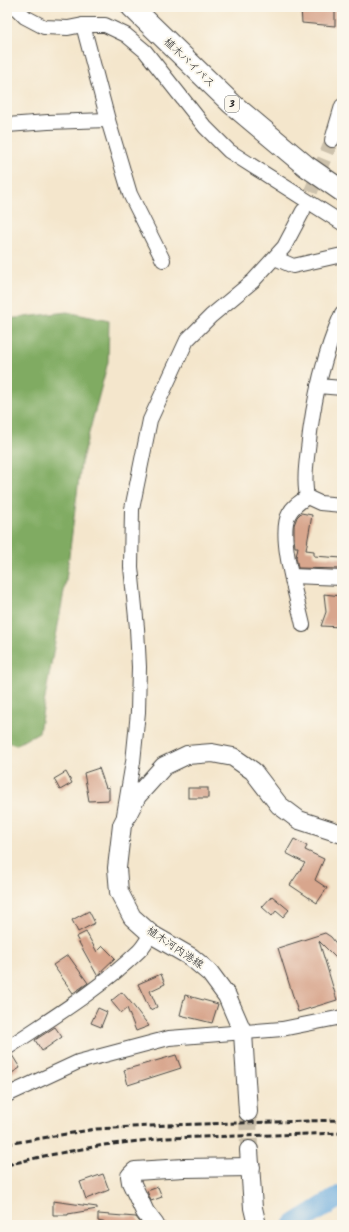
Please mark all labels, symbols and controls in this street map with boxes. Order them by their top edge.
street label: 植木バイパス [159,34,219,92]
road number: 3 [225,96,239,112]
street label: 植木河内港線 [143,922,207,974]

